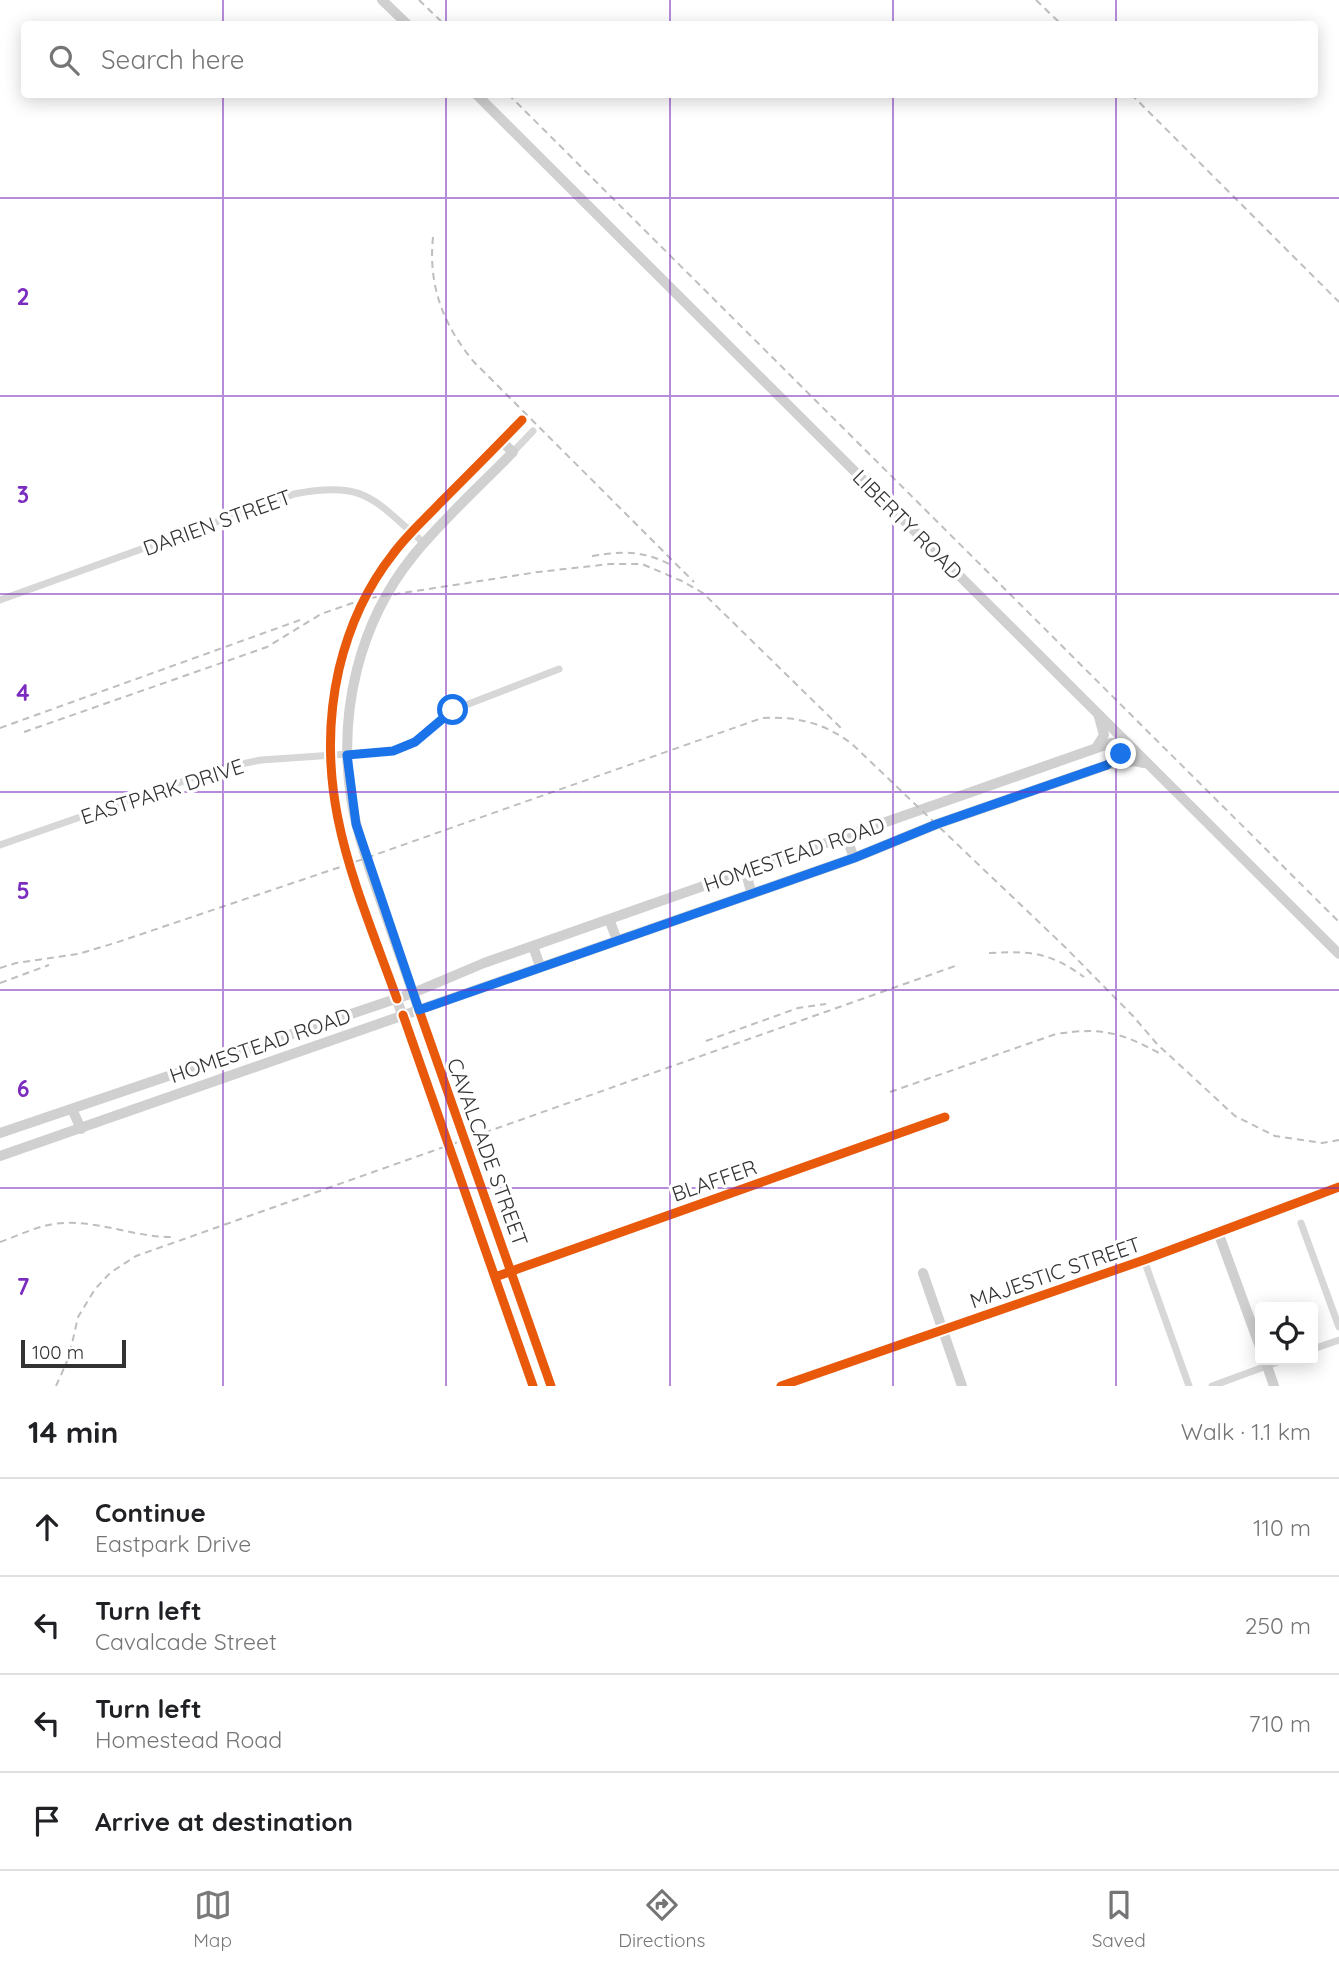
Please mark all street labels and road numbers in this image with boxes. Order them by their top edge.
street label: LIBERTY ROAD [848,464,968,584]
street label: DARIEN STREET [139,483,295,561]
street label: EASTPARK DRIVE [77,752,247,830]
street label: HOMESTEAD ROAD [700,811,888,897]
street label: HOMESTEAD ROAD [166,1002,354,1088]
street label: CAVALCADE STREET [442,1054,534,1250]
street label: BLAFFER [668,1153,760,1207]
street label: MAJESTIC STREET [966,1231,1144,1313]

